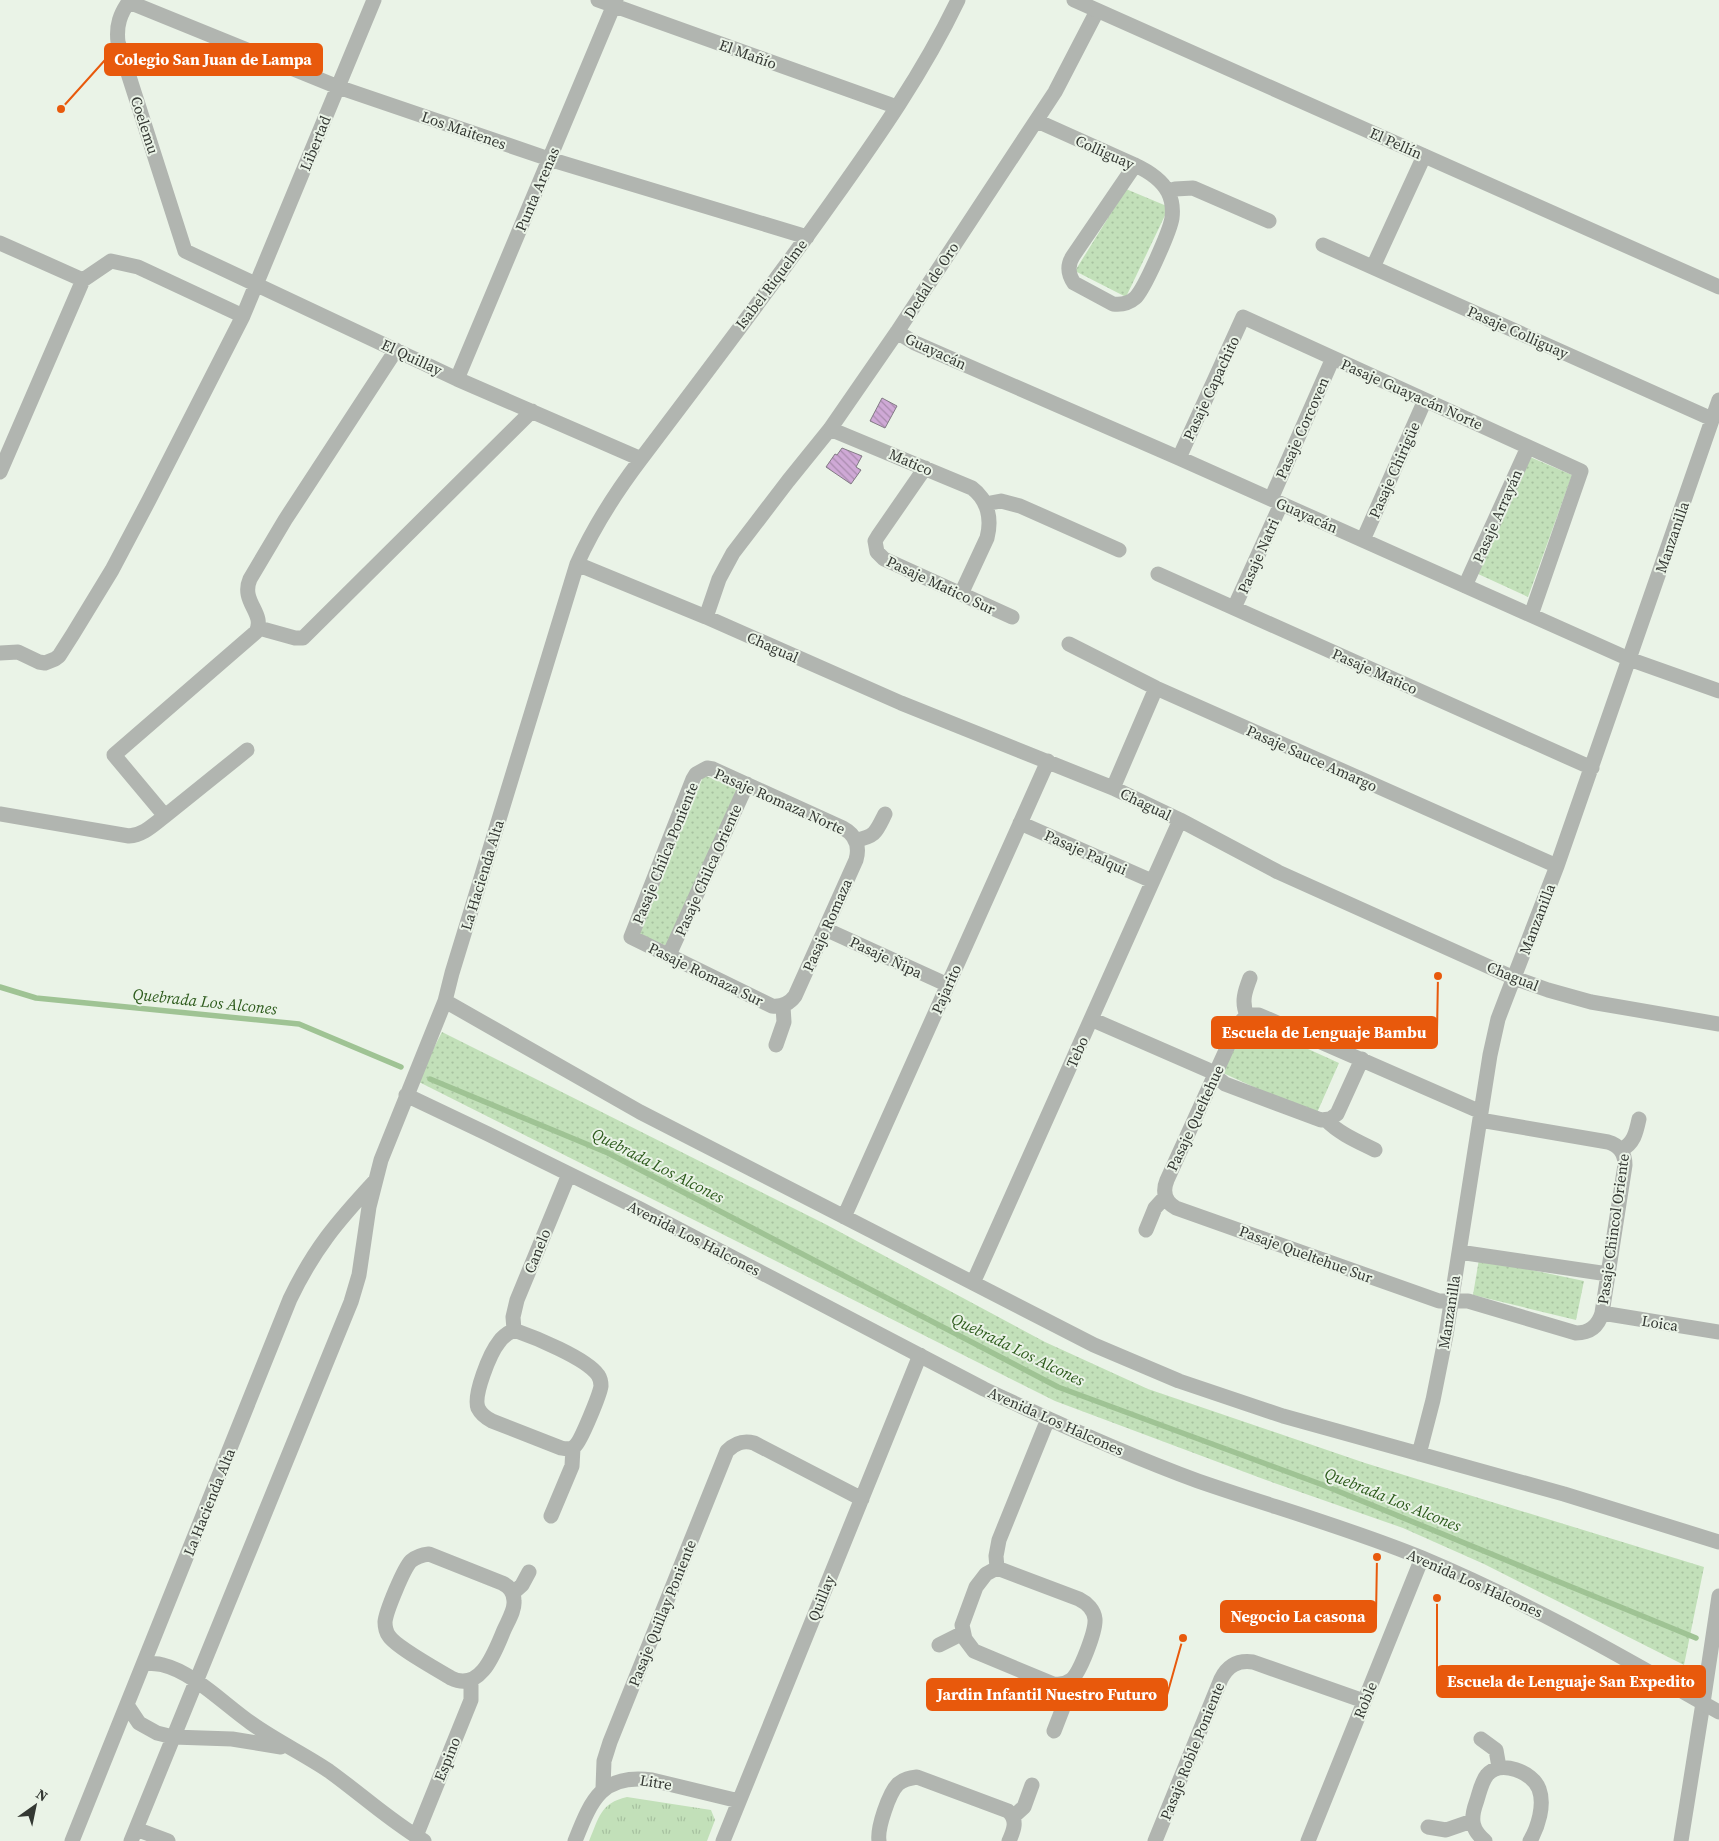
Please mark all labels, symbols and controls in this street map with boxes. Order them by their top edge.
street label: El Mañío [716,34,780,74]
callout: Colegio San Juan de Lampa [105,44,322,75]
text: Colegio San Juan de Lampa [114,48,312,70]
street label: Coelemu [126,93,164,157]
street label: Los Maitenes [419,106,509,154]
street label: Libertad [295,112,336,174]
street label: El Pellín [1366,122,1426,164]
street label: Colliguay [1072,130,1138,174]
street label: Punta Arenas [510,144,564,234]
street label: Isabel Riquelme [730,234,812,333]
street label: Dedal de Oro [899,238,963,322]
street label: Pasaje Colliguay [1464,300,1572,364]
street label: Guayacán [902,328,970,374]
street label: Pasaje Capachito [1178,332,1244,444]
street label: El Quillay [378,334,446,380]
street label: Pasaje Guayacán Norte [1338,353,1487,435]
street label: Pasaje Corcoven [1270,374,1334,482]
street label: Pasaje Chirigüe [1363,418,1425,522]
street label: Matico [886,443,936,481]
street label: Pasaje Arrayán [1467,466,1527,566]
street label: Guayacán [1273,492,1341,538]
street label: Manzanilla [1650,498,1694,576]
street label: Pasaje Natri [1232,515,1284,597]
street label: Pasaje Matico Sur [883,551,999,620]
street label: Chagual [744,626,803,668]
street label: Pasaje Matico [1329,643,1421,699]
street label: Pasaje Sauce Amargo [1243,720,1381,796]
street label: Pasaje Romaza Norte [711,763,849,839]
street label: Pasaje Chilca Poniente [627,779,703,927]
street label: Chagual [1117,783,1176,826]
street label: Pasaje Chilca Oriente [669,800,747,939]
street label: La Hacienda Alta [455,817,509,933]
street label: Pasaje Palqui [1041,824,1131,880]
street label: Pasaje Romaza [797,875,857,975]
street label: Manzanilla [1514,880,1560,957]
street label: Pasaje Ñipa [846,931,926,983]
street label: Pasaje Romaza Sur [645,937,768,1011]
street label: Chagual [1484,956,1543,996]
street label: Pajarito [926,961,966,1017]
water label: Quebrada Los Alcones [132,982,279,1020]
callout: Escuela de Lenguaje Bambu [1212,1017,1437,1048]
text: Escuela de Lenguaje Bambu [1222,1021,1427,1043]
street label: Tebo [1061,1033,1093,1071]
street label: Pasaje Queltehue [1161,1061,1229,1174]
water label: Quebrada Los Alcones [588,1122,728,1208]
street label: Pasaje Chincol Oriente [1592,1152,1634,1306]
street label: Avenida Los Halcones [624,1195,764,1281]
street label: Pasaje Queltehue Sur [1236,1220,1376,1288]
street label: Canelo [519,1226,555,1276]
street label: Manzanilla [1433,1273,1465,1350]
water label: Quebrada Los Alcones [948,1307,1088,1391]
street label: Loica [1640,1310,1680,1336]
street label: Avenida Los Halcones [985,1382,1127,1460]
street label: La Hacienda Alta [178,1445,240,1559]
water label: Quebrada Los Alcones [1322,1462,1465,1536]
street label: Pasaje Quillay Poniente [623,1536,701,1690]
street label: Avenida Los Halcones [1404,1544,1546,1622]
street label: Quillay [802,1572,840,1624]
callout: Negocio La casona [1221,1601,1376,1632]
text: Negocio La casona [1230,1605,1366,1627]
callout: Escuela de Lenguaje San Expedito [1437,1666,1705,1697]
text: Escuela de Lenguaje San Expedito [1447,1670,1695,1692]
street label: Pasaje Roble Poniente [1155,1678,1229,1823]
street label: Roble [1348,1678,1382,1722]
callout: Jardin Infantil Nuestro Futuro [927,1679,1167,1710]
text: Jardin Infantil Nuestro Futuro [936,1683,1157,1705]
street label: Espino [429,1734,465,1784]
street label: Litre [638,1769,674,1795]
north arrow [10,1781,60,1831]
text: N [32,1784,52,1806]

